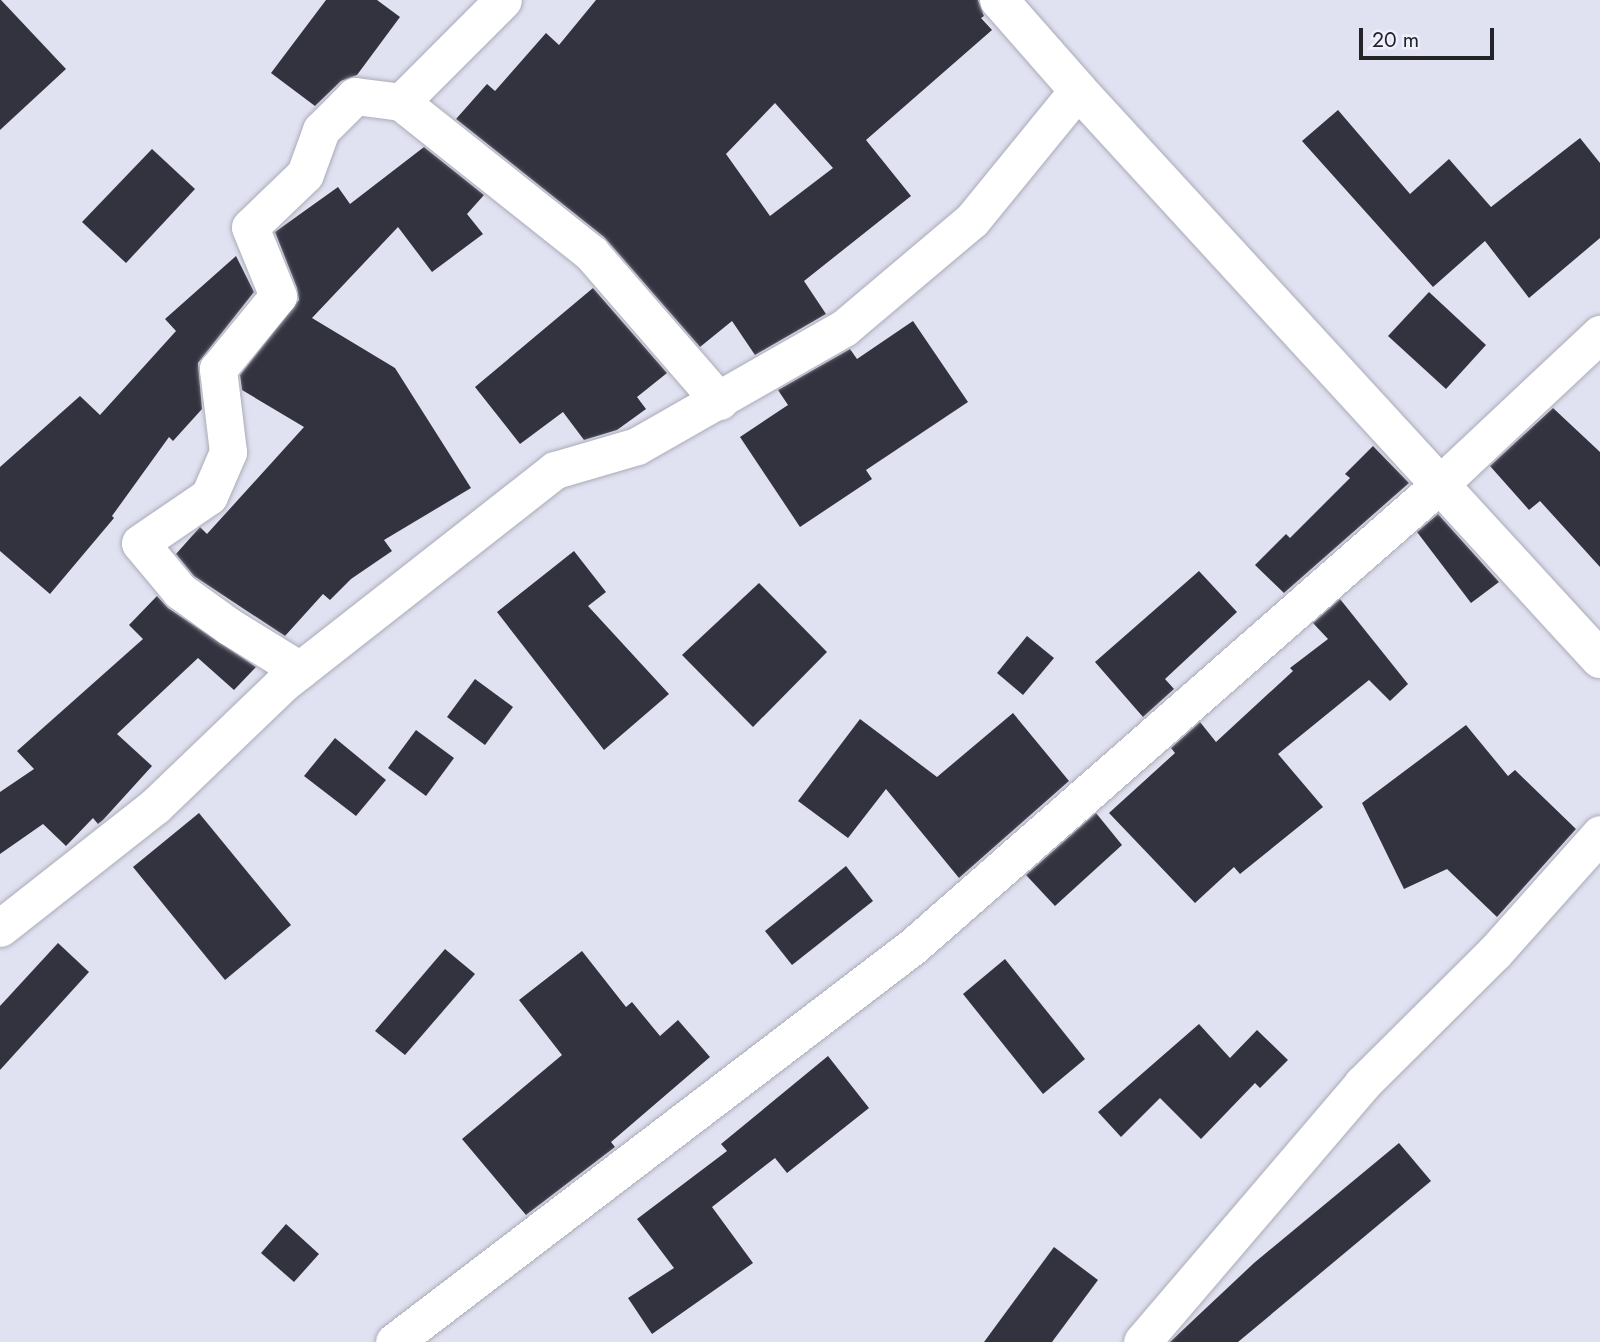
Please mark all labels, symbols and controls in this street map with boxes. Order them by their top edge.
scale bar [1362,14,1497,58]
text: 20 m [1372,25,1419,55]

